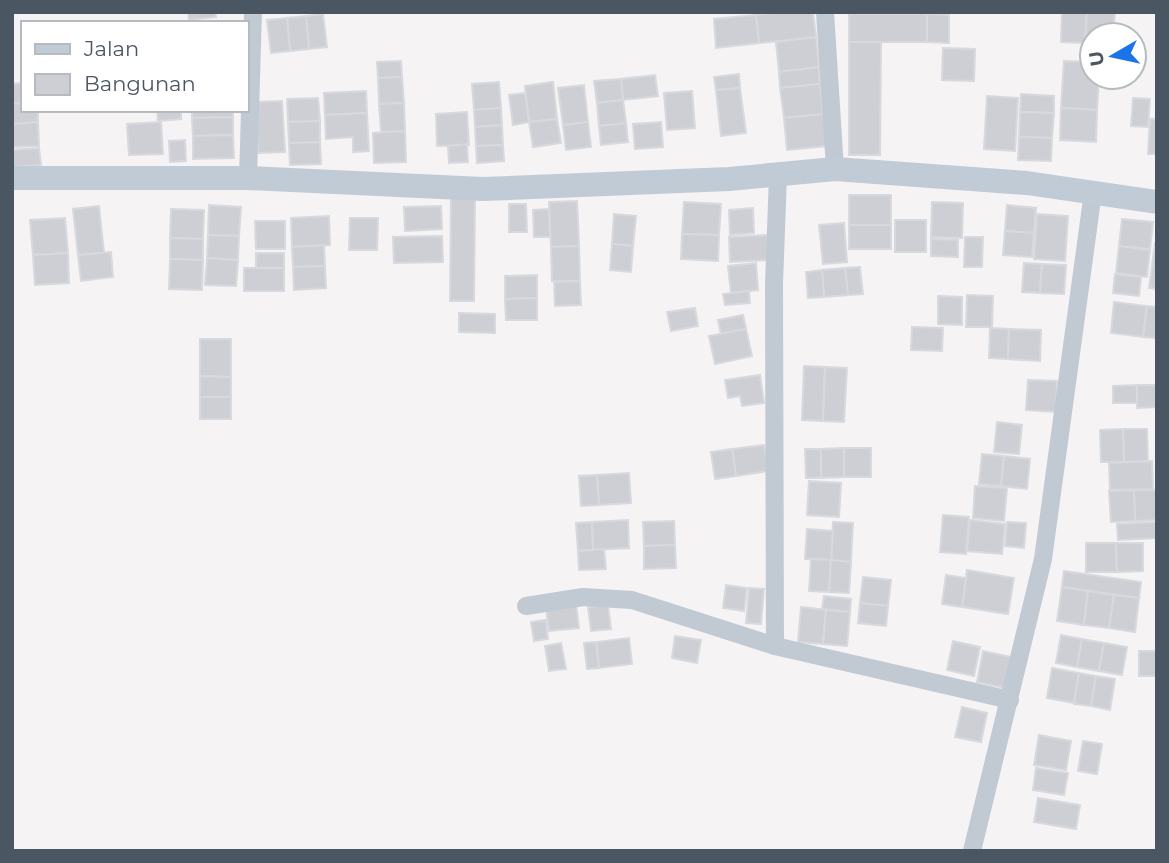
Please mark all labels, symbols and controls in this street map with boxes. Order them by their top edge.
legend [21,21,248,112]
north arrow [1078,21,1148,91]
text: Jalan [83,36,139,61]
text: U [1084,49,1109,68]
text: Bangunan [84,71,196,96]

